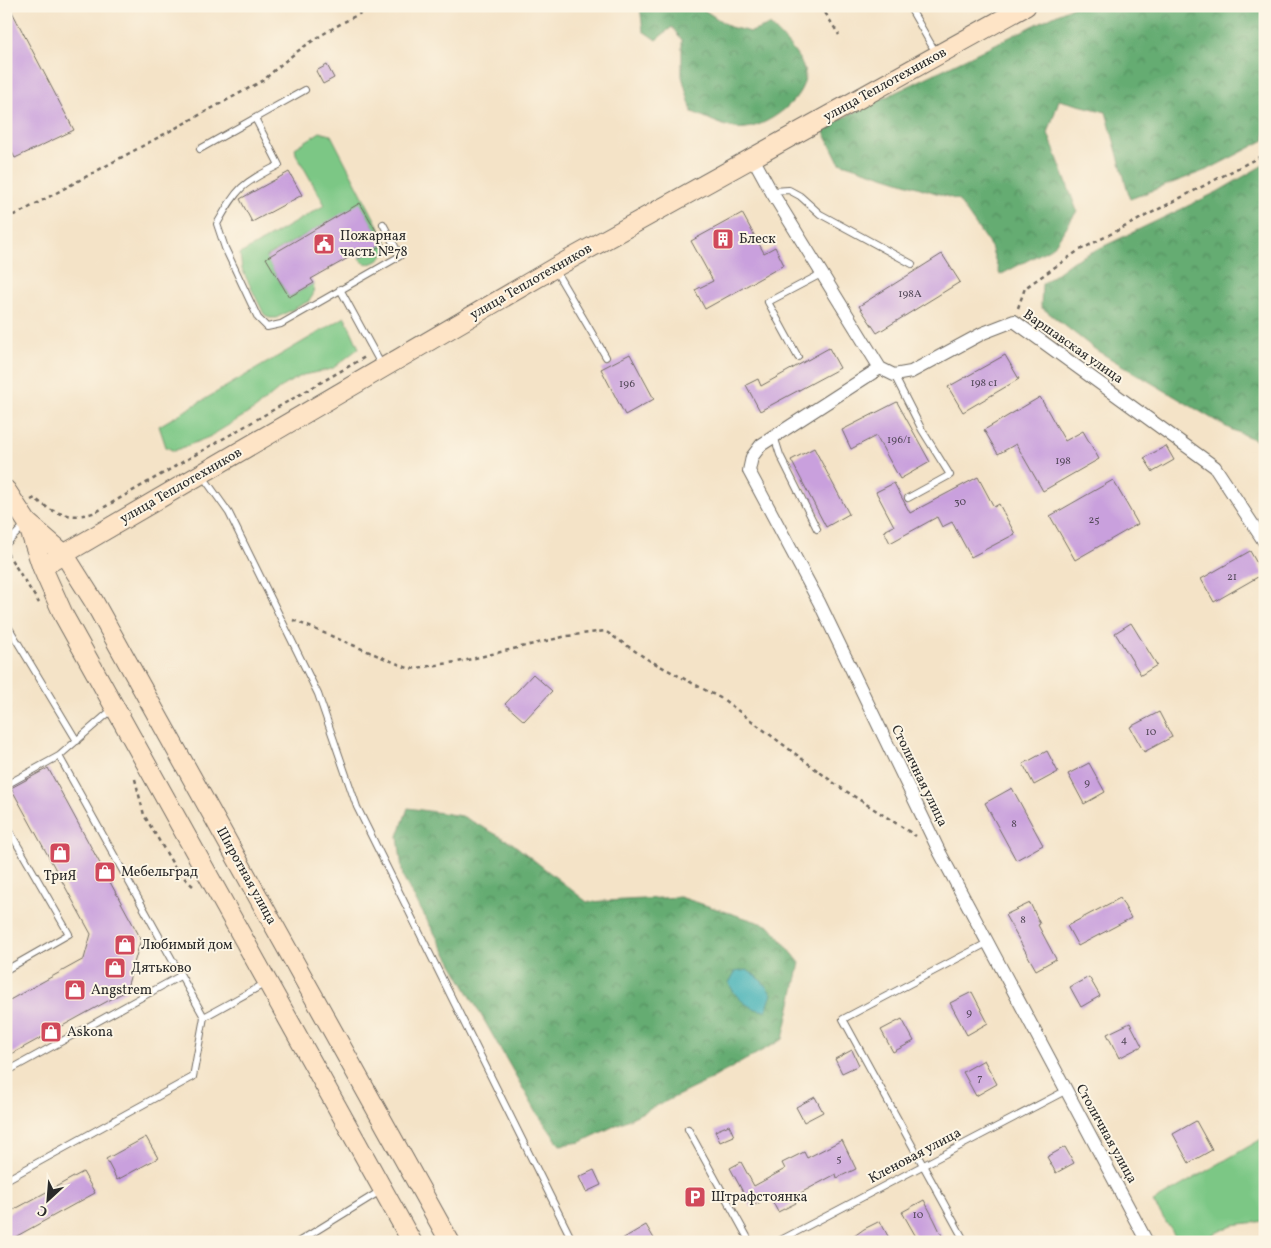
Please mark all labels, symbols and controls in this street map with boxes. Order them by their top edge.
street label: улица Теплотехников [820,43,950,127]
place label: Пожарная часть №78 [340,227,408,262]
building icon: Блеск [711,227,735,251]
place label: Блеск [739,230,776,249]
public building icon: Пожарная часть №78 [312,232,336,256]
street label: улица Теплотехников [466,239,596,325]
house number: 198А [898,287,922,302]
street label: Варшавская улица [1019,305,1127,389]
house number: 198 с1 [971,376,997,391]
house number: 196 [619,377,635,392]
house number: 196/1 [887,433,911,448]
street label: улица Теплотехников [116,443,246,529]
house number: 198 [1055,454,1071,469]
house number: 30 [954,495,966,510]
house number: 25 [1088,513,1100,528]
house number: 21 [1227,570,1237,585]
street label: Столичная улица [886,722,952,830]
house number: 10 [1146,725,1157,740]
house number: 9 [1084,776,1090,791]
house number: 8 [1011,817,1017,832]
street label: Широтная улица [211,824,281,928]
shop icon: ТриЯ [48,841,72,865]
shop icon: Мебельград [93,860,117,884]
place label: Мебельград [121,863,198,882]
place label: ТриЯ [43,867,77,886]
house number: 8 [1020,913,1026,928]
shop icon: Любимый дом [113,933,137,957]
place label: Любимый дом [141,936,233,955]
shop icon: Дятьково [103,956,127,980]
place label: Дятьково [131,959,191,978]
shop icon: Angstrem [63,978,87,1002]
place label: Angstrem [91,981,152,1000]
house number: 9 [966,1006,972,1021]
shop icon: Askona [39,1020,63,1044]
place label: Askona [67,1023,113,1042]
house number: 4 [1121,1033,1128,1048]
house number: 7 [977,1071,983,1086]
street label: Столичная улица [1071,1081,1141,1187]
street label: Кленовая улица [865,1124,965,1188]
house number: 5 [836,1152,842,1167]
north arrow [22,1176,72,1226]
parking icon: Штрафстоянка [683,1185,707,1209]
place label: Штрафстоянка [711,1188,808,1207]
text: С [35,1200,51,1221]
house number: 10 [913,1208,924,1223]

